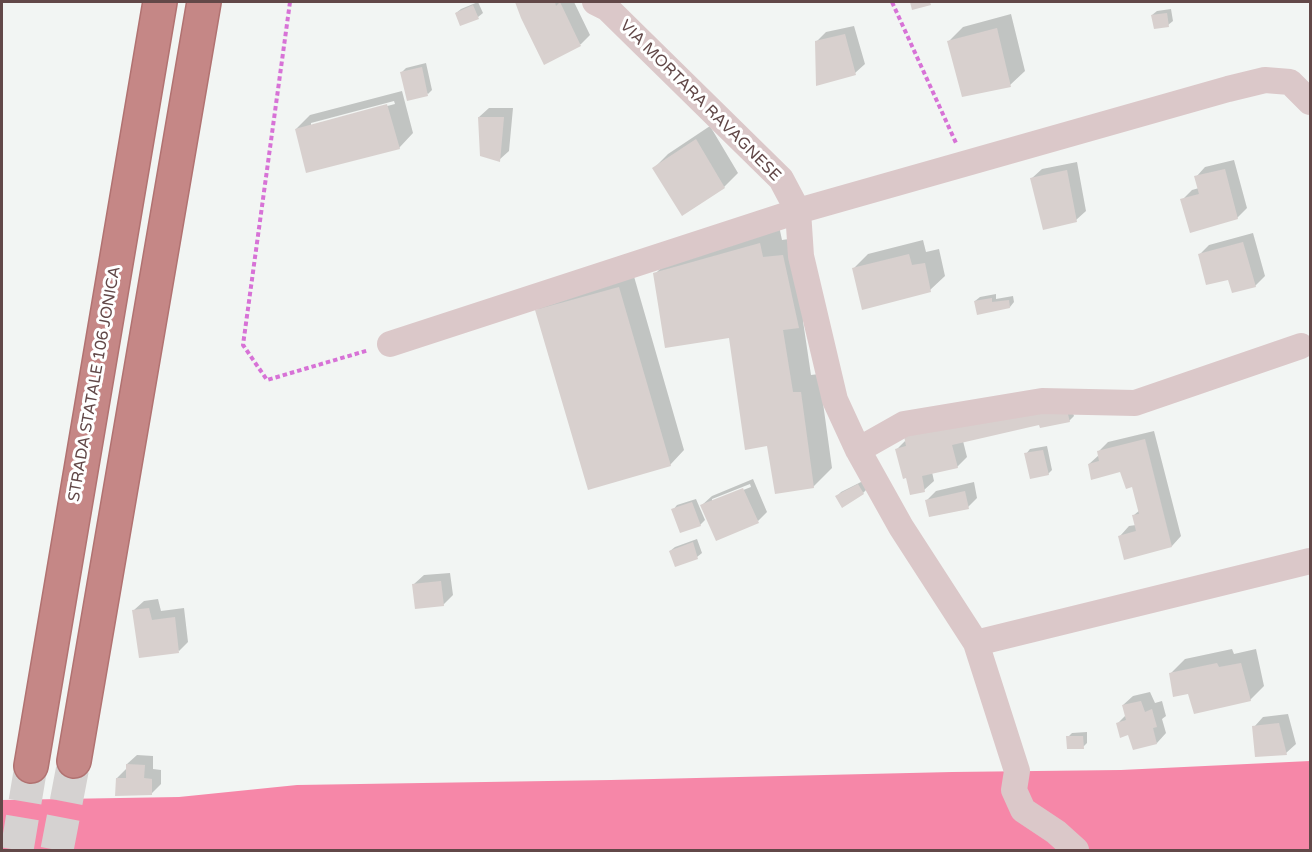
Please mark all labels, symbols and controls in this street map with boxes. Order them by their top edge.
street label: VIA MORTARA RAVAGNESE [616,17,784,185]
street label: STRADA STATALE 106 JONICA [65,265,125,503]

